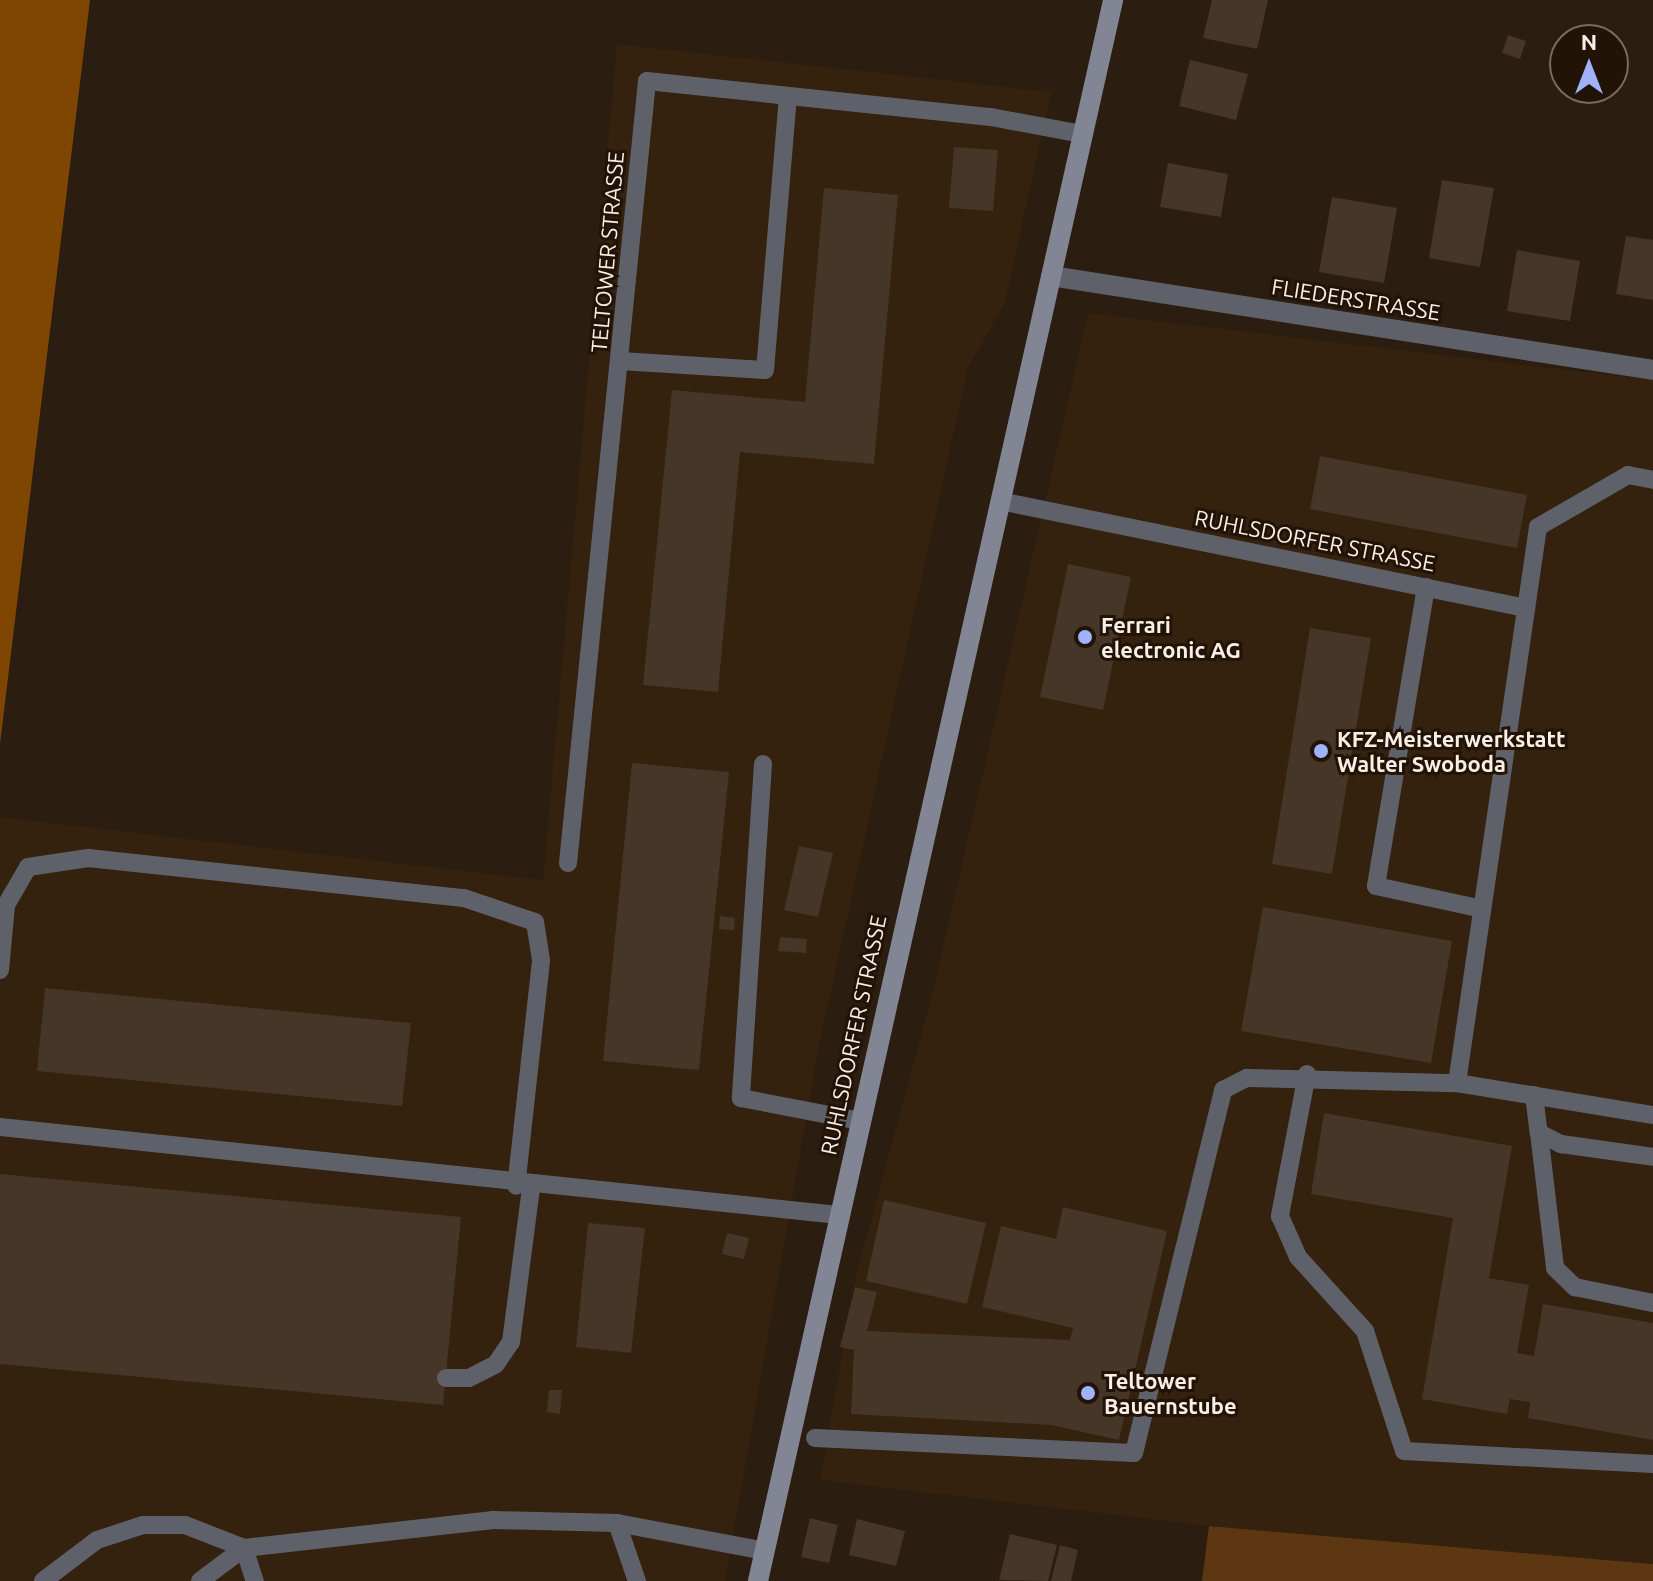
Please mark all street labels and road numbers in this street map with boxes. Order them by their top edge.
street label: TELTOWER STRASSE [585,150,629,354]
street label: FLIEDERSTRASSE [1270,273,1442,325]
street label: RUHLSDORFER STRASSE [1193,504,1437,576]
street label: RUHLSDORFER STRASSE [815,913,891,1157]

